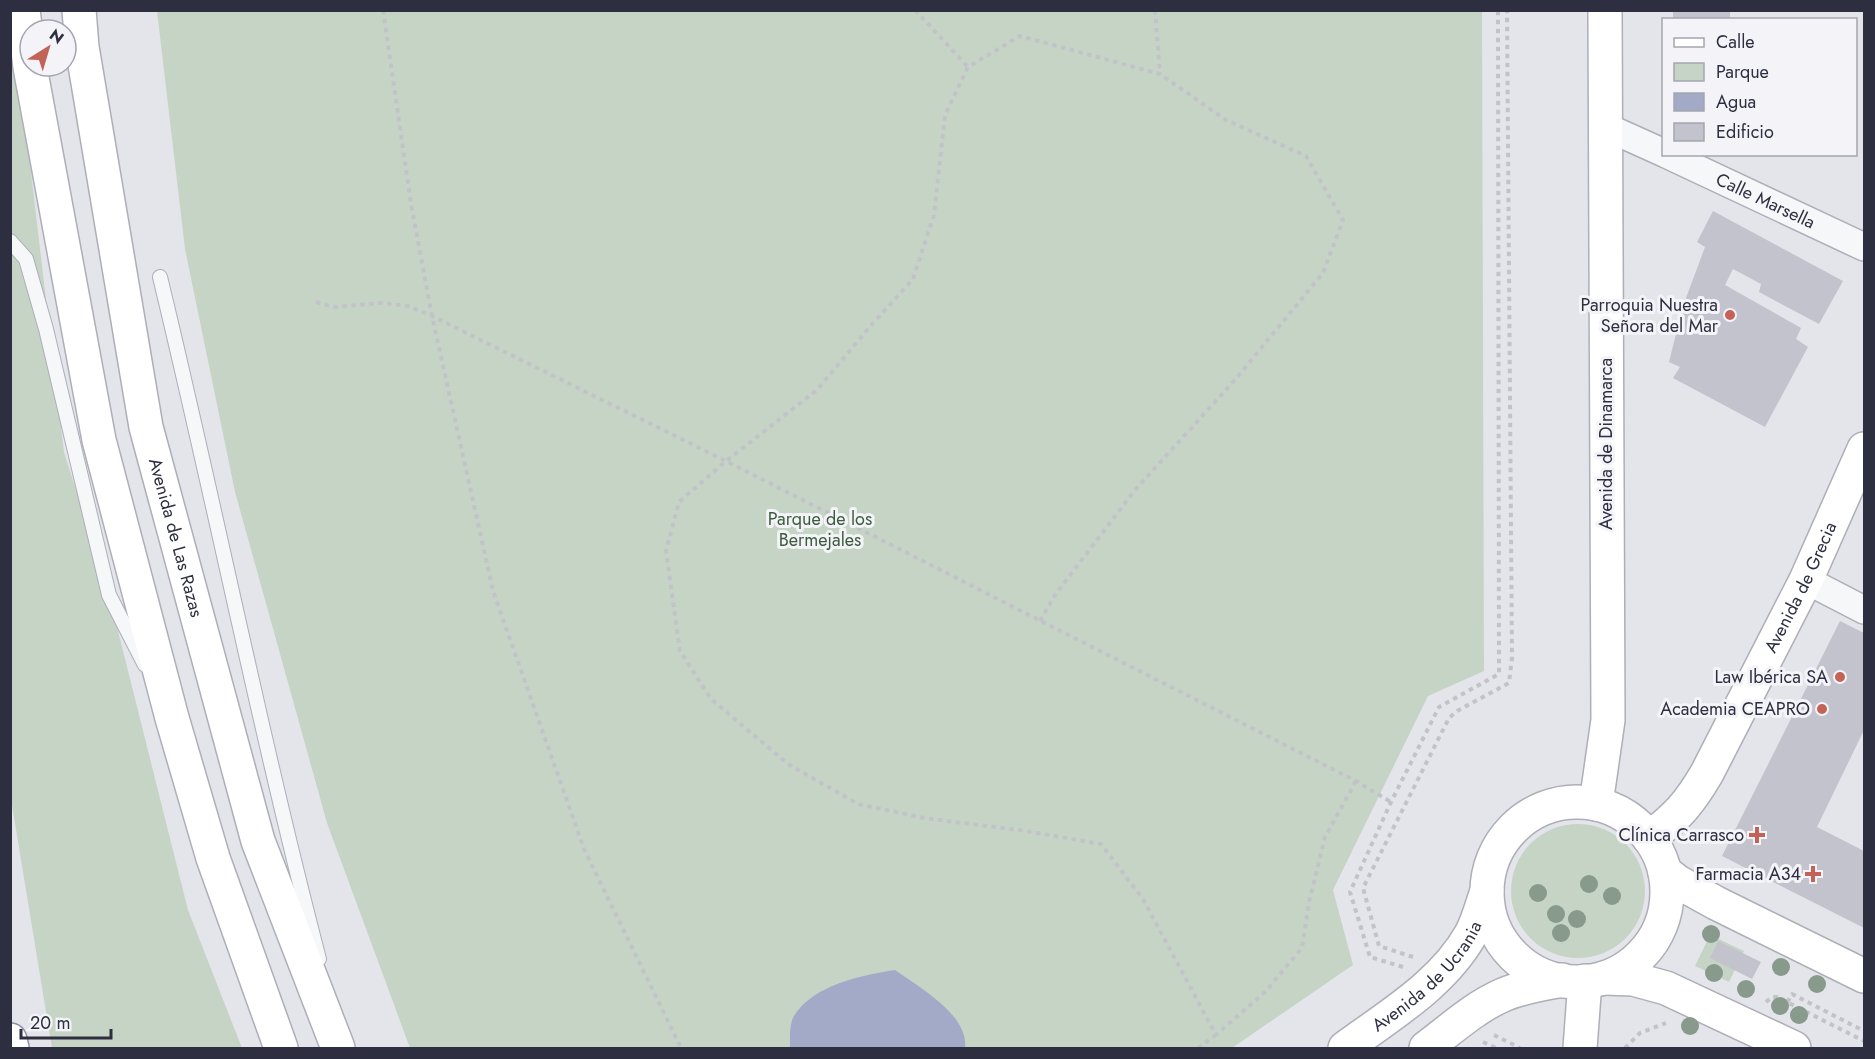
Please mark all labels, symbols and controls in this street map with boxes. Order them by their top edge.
north arrow [18,18,78,78]
legend [1662,18,1857,156]
text: N [45,23,69,49]
text: Calle [1716,29,1755,55]
text: Parque [1716,59,1769,85]
text: Agua [1716,89,1756,115]
text: Edificio [1716,119,1774,145]
street label: Calle Marsella [1712,166,1819,235]
place label: Parroquia Nuestra Señora del Mar [1581,292,1719,339]
marker: Parroquia Nuestra Señora del Mar [1723,308,1737,322]
street label: Avenida de Dinamarca [1593,358,1619,530]
street label: Avenida de Las Razas [142,455,210,620]
park label: Parque de los Bermejales [768,506,872,553]
street label: Avenida de Grecia [1758,518,1843,657]
place label: Law Ibérica SA [1714,664,1828,690]
marker: Law Ibérica SA [1833,670,1847,684]
place label: Academia CEAPRO [1660,696,1810,722]
marker: Academia CEAPRO [1815,702,1829,716]
place label: Clínica Carrasco [1618,822,1744,848]
marker: Clínica Carrasco [1748,826,1766,844]
place label: Farmacia A34 [1695,861,1801,887]
marker: Farmacia A34 [1806,867,1820,881]
street label: Avenida de Ucrania [1366,917,1488,1038]
scale bar [21,1002,111,1040]
text: 20 m [30,1010,70,1036]

